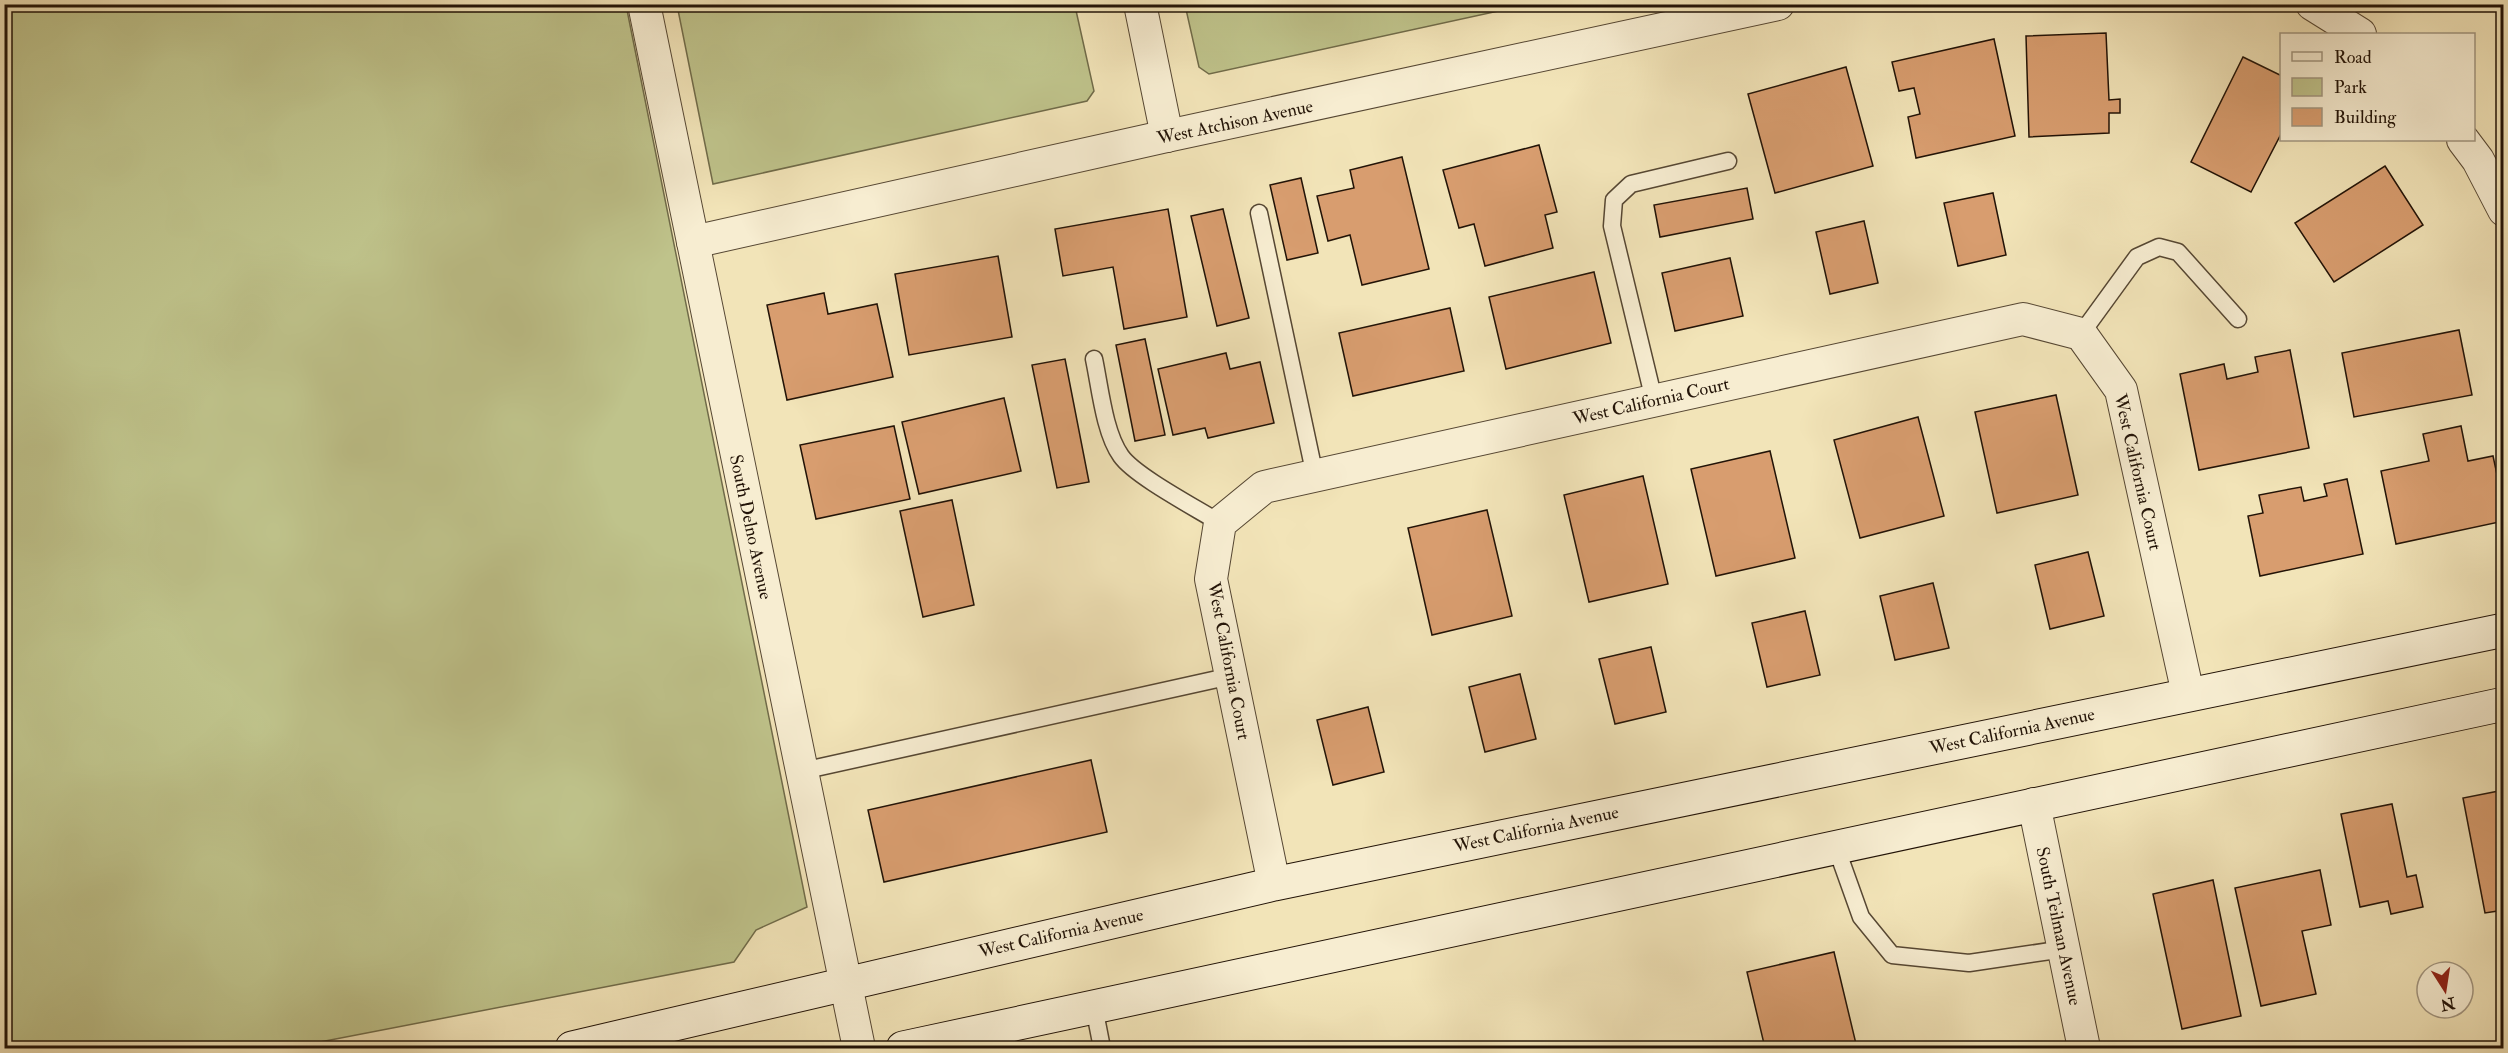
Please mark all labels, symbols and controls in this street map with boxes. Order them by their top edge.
legend [2280,33,2475,141]
text: Road [2334,46,2372,69]
text: Park [2334,76,2367,99]
street label: West Atchison Avenue [1154,95,1316,150]
text: Building [2334,106,2397,129]
street label: West California Court [1570,372,1732,431]
street label: West California Court [2108,391,2167,553]
street label: South Delno Avenue [724,453,777,602]
street label: West California Court [1202,579,1255,742]
street label: West California Avenue [1926,703,2097,760]
street label: West California Avenue [1450,801,1621,858]
street label: South Teilman Avenue [2030,845,2087,1008]
street label: West California Avenue [976,903,1146,964]
north arrow [2415,960,2475,1020]
text: N [2438,992,2458,1015]

